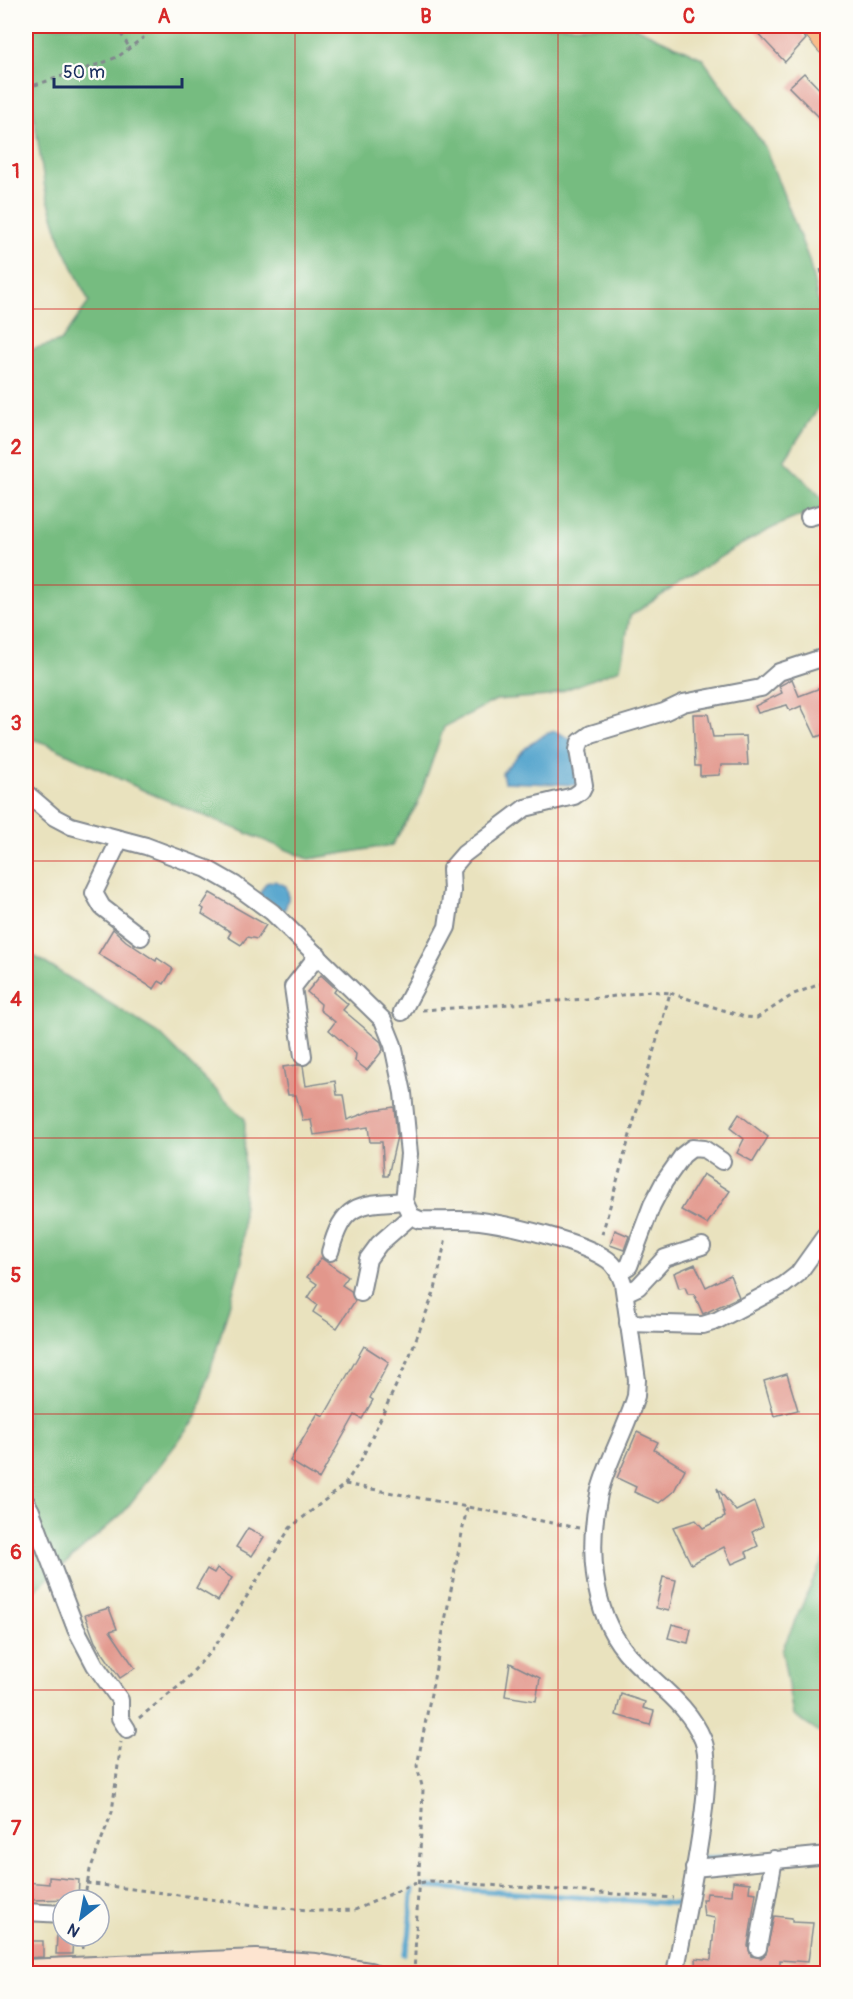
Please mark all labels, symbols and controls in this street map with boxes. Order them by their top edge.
text: A [158,4,171,29]
text: B [420,4,432,29]
text: C [683,4,695,29]
scale bar [54,51,182,89]
text: 50 m [63,61,105,84]
text: 1 [12,159,20,184]
text: 2 [10,435,22,460]
text: 3 [10,711,22,736]
text: 4 [10,987,22,1012]
text: 5 [11,1263,22,1288]
text: 6 [10,1540,22,1565]
text: 7 [11,1816,22,1841]
north arrow [51,1888,111,1948]
text: N [64,1919,84,1941]

